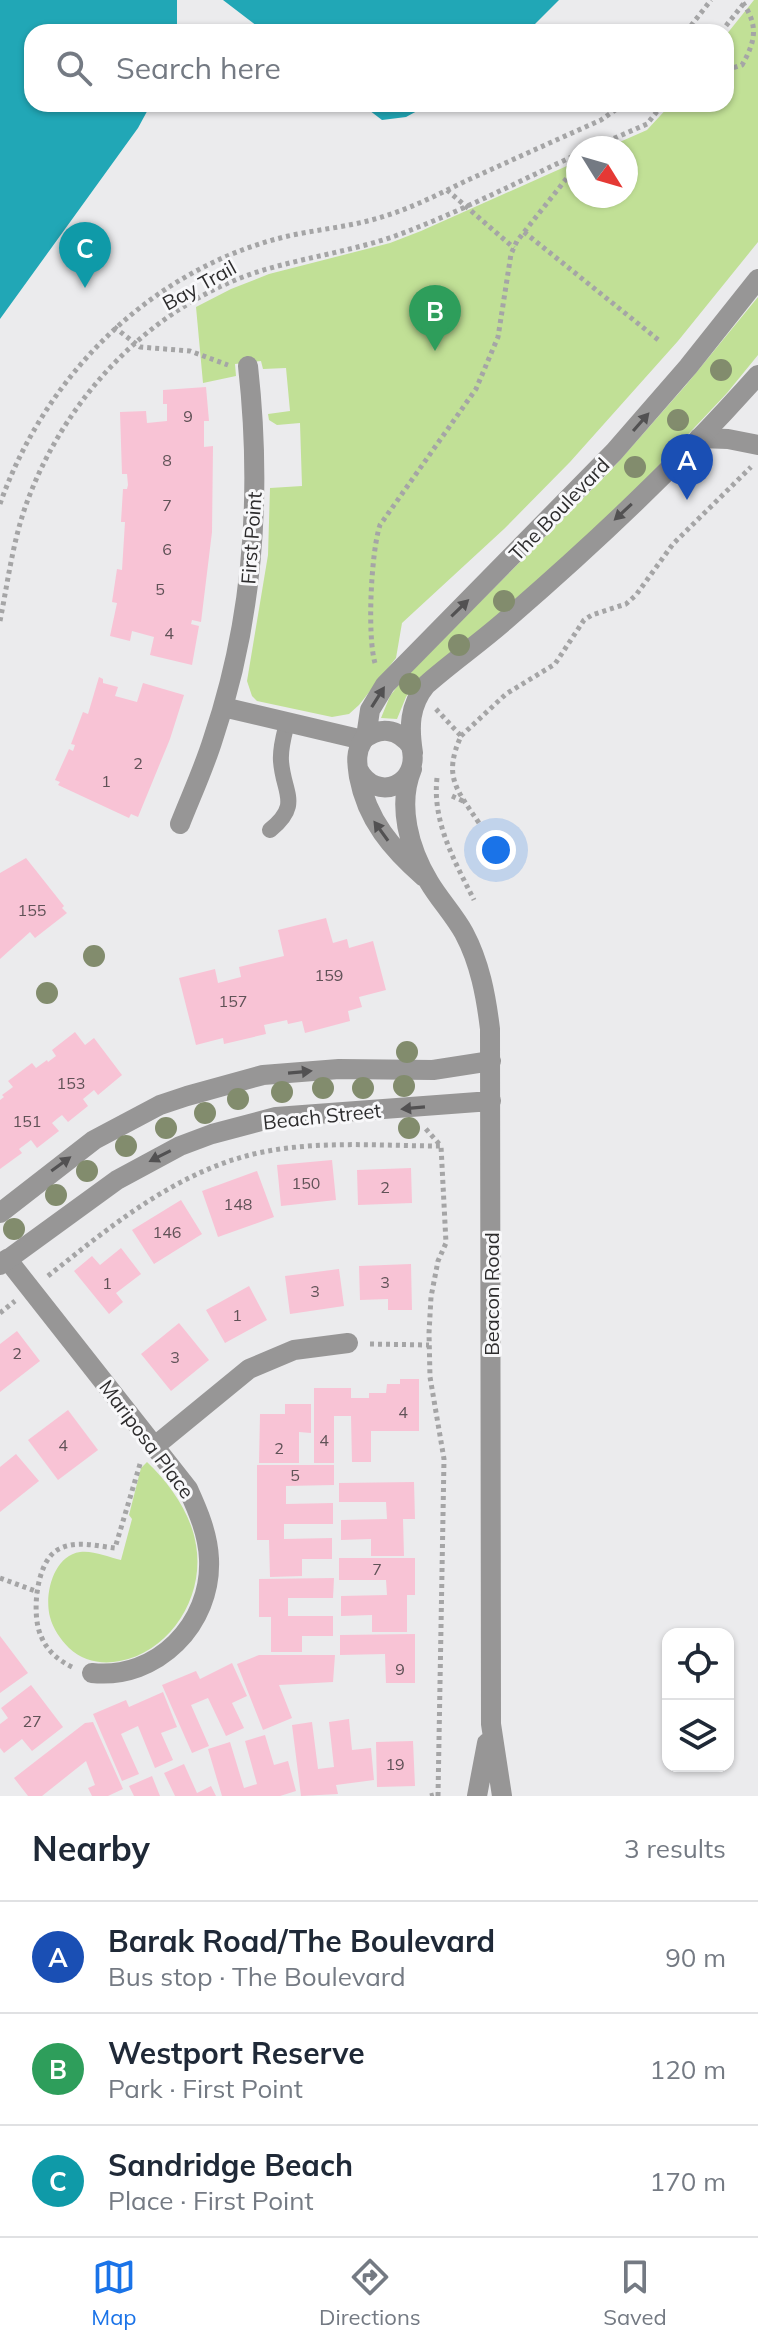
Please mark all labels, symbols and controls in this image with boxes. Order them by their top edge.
search box [24,24,734,112]
icon: search [52,46,96,90]
text: Search here [116,49,281,87]
north arrow [566,136,638,208]
pin: C [59,222,111,288]
street label: Bay Trail [158,255,240,315]
pin: B [409,285,461,351]
house number: 9 [183,406,193,426]
one-way arrow [632,413,649,433]
pin: A [661,434,713,500]
house number: 8 [162,450,172,470]
street label: The Boulevard [504,452,614,566]
street label: First Point [235,491,267,585]
house number: 7 [162,495,172,515]
one-way arrow [614,502,633,520]
house number: 6 [162,539,172,559]
house number: 5 [155,579,165,599]
one-way arrow [450,600,469,618]
house number: 4 [164,623,174,643]
one-way arrow [370,686,384,708]
house number: 2 [133,753,143,773]
house number: 1 [101,771,111,791]
one-way arrow [374,820,389,841]
your location [476,830,516,870]
house number: 155 [18,900,46,920]
house number: 159 [315,965,343,985]
house number: 157 [219,991,247,1011]
one-way arrow [288,1065,313,1078]
house number: 153 [57,1073,85,1093]
street label: Beach Street [262,1097,382,1135]
one-way arrow [400,1101,425,1114]
house number: 151 [13,1111,41,1131]
one-way arrow [149,1149,172,1163]
one-way arrow [50,1156,72,1172]
house number: 150 [292,1173,320,1193]
house number: 2 [380,1177,390,1197]
house number: 148 [224,1194,252,1214]
house number: 146 [153,1222,181,1242]
street label: Beacon Road [479,1232,504,1356]
house number: 3 [380,1272,390,1292]
house number: 1 [102,1273,112,1293]
house number: 3 [310,1281,320,1301]
house number: 1 [232,1305,242,1325]
house number: 2 [12,1343,22,1363]
house number: 3 [170,1347,180,1367]
street label: Mariposa Place [94,1375,200,1503]
house number: 4 [398,1402,408,1422]
house number: 4 [319,1430,329,1450]
house number: 4 [58,1435,68,1455]
house number: 2 [274,1438,284,1458]
house number: 5 [290,1465,300,1485]
house number: 7 [372,1559,382,1579]
map controls [662,1628,734,1772]
button: locate [662,1628,734,1700]
house number: 9 [395,1659,405,1679]
button: layers [662,1700,734,1772]
house number: 27 [22,1711,42,1731]
house number: 19 [385,1754,405,1774]
text: Nearby [32,1827,150,1870]
text: 3 results [624,1832,726,1865]
text: Barak Road/The Boulevard [108,1922,495,1960]
text: A [48,1941,68,1974]
text: 90 m [665,1941,726,1974]
text: Bus stop · The Boulevard [108,1960,406,1993]
text: Westport Reserve [108,2034,365,2072]
text: B [49,2053,67,2086]
text: 120 m [650,2053,726,2086]
text: Park · First Point [108,2072,303,2105]
text: Sandridge Beach [108,2146,353,2184]
text: C [49,2165,67,2198]
text: 170 m [650,2165,726,2198]
text: Place · First Point [108,2184,314,2217]
tab: Map [91,2255,137,2331]
tab: Directions [319,2255,421,2331]
tab: Saved [603,2255,667,2331]

